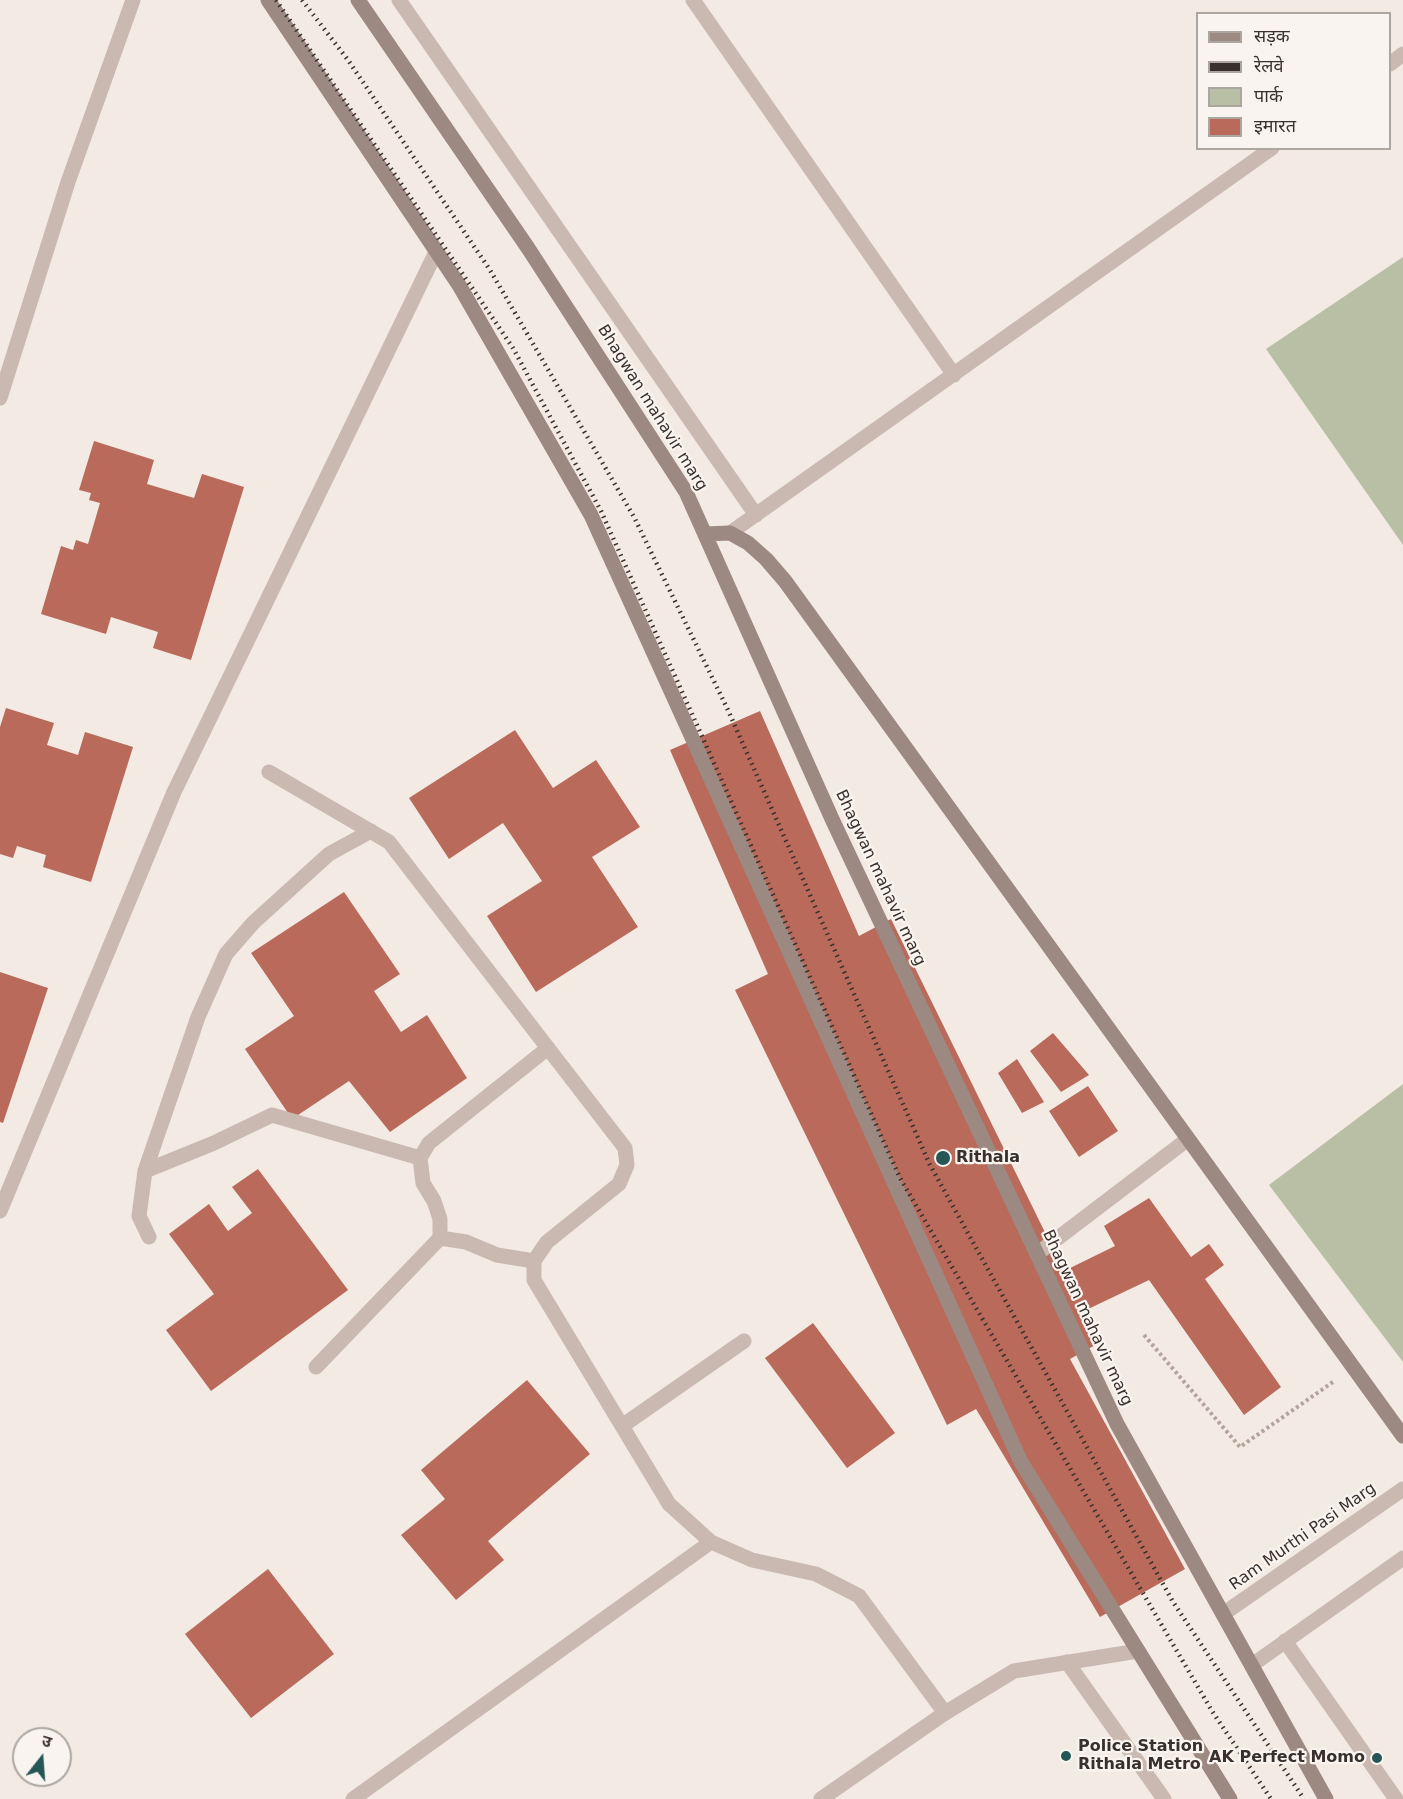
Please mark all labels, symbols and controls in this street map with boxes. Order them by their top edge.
legend [1196,12,1391,150]
text: सड़क [1254,25,1290,46]
text: रेलवे [1254,55,1284,76]
text: पार्क [1254,85,1283,106]
text: इमारत [1254,115,1296,136]
street label: Bhagwan mahavir marg [593,322,711,494]
street label: Bhagwan mahavir marg [831,787,929,969]
place label: Rithala [956,1148,1020,1168]
marker: Rithala [934,1149,952,1167]
street label: Bhagwan mahavir marg [1038,1227,1136,1409]
street label: Ram Murthi Pasi Marg [1226,1479,1380,1595]
north arrow [12,1727,72,1787]
text: उ [40,1731,54,1752]
place label: Police Station Rithala Metro [1078,1737,1203,1775]
place label: AK Perfect Momo [1209,1748,1365,1768]
marker: Police Station Rithala Metro [1059,1749,1073,1763]
marker: AK Perfect Momo [1370,1751,1384,1765]

